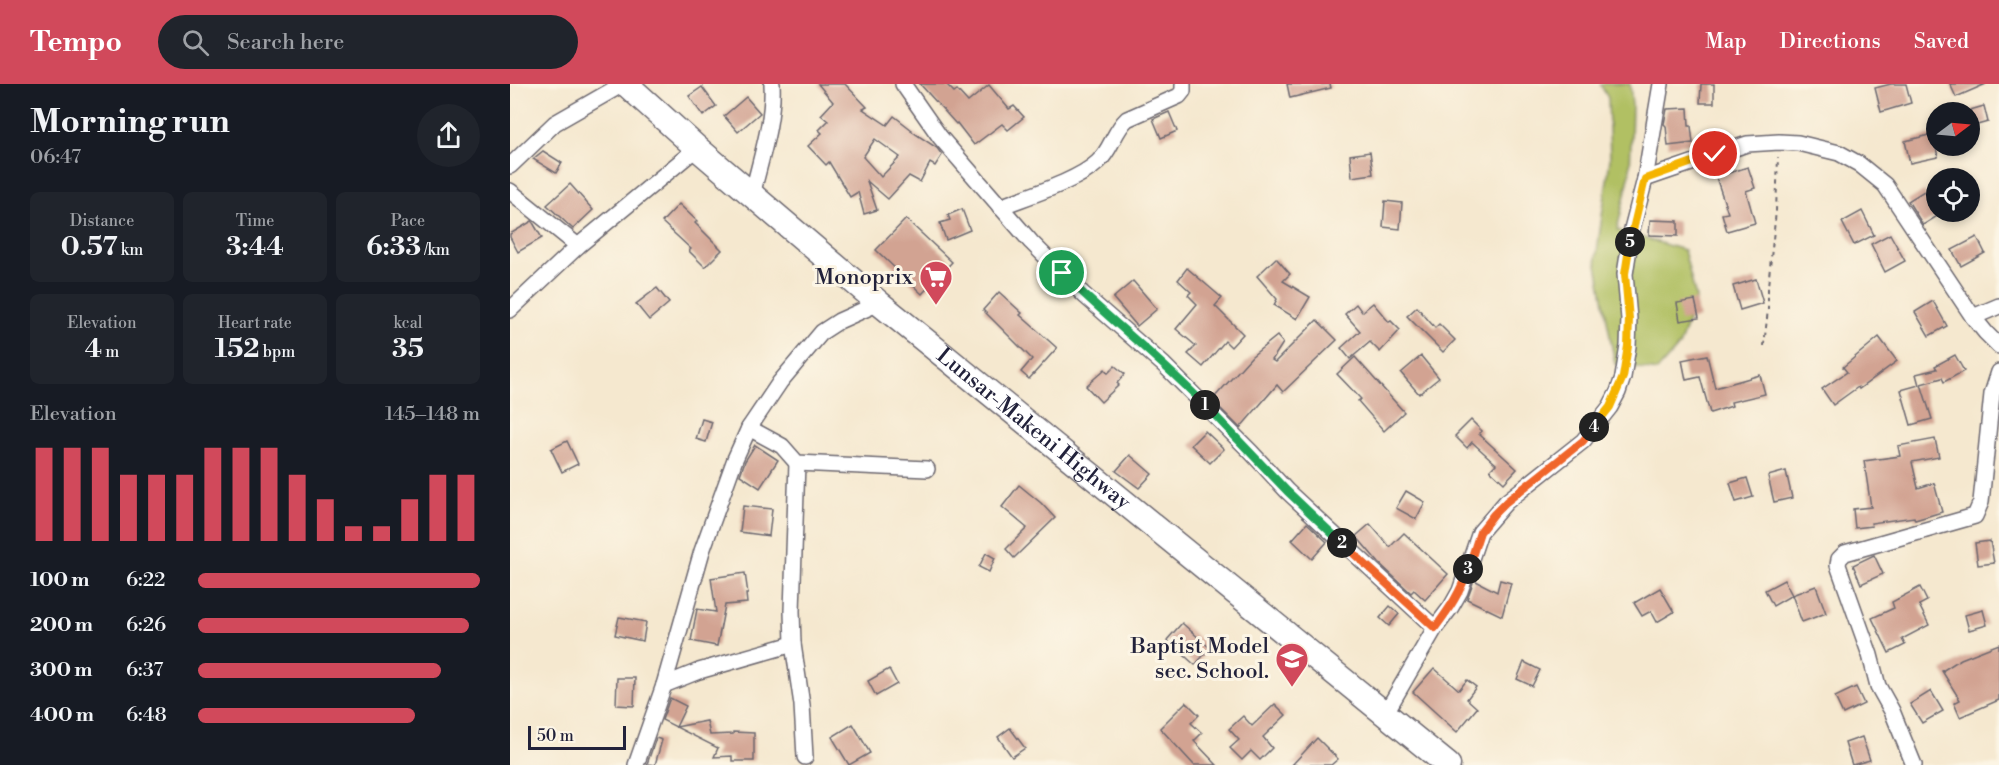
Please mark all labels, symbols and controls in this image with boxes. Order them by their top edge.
search box [158,15,578,69]
text: Tempo [30,25,122,60]
icon: search [179,26,212,59]
text: Search here [227,29,344,56]
text: Map [1705,29,1747,55]
text: Directions [1780,29,1881,55]
text: Saved [1914,29,1969,55]
text: Morning run [30,102,230,143]
north arrow [1926,102,1980,156]
map controls [1926,102,1980,222]
button: share [417,104,480,167]
pin [1689,128,1740,179]
icon: check [1698,137,1731,170]
text: 06:47 [30,145,81,170]
button: locate [1926,168,1980,222]
text: Distance [70,211,134,231]
text: Time [236,211,274,231]
text: Pace [391,211,425,231]
pin: 5 [1615,227,1645,257]
text: 0.57 [61,231,117,263]
text: 3:44 [226,231,284,263]
text: 6:33 [366,231,421,263]
text: 5 [1625,232,1635,252]
text: km [117,240,143,260]
text: /km [421,240,450,260]
pin [1036,247,1087,298]
icon: arrive [1045,256,1078,289]
supermarket icon: Monoprix [918,259,954,306]
place label: Monoprix [815,264,914,291]
text: Elevation [67,313,137,333]
text: Heart rate [218,313,292,333]
text: kcal [393,313,423,333]
text: 4 [85,333,102,365]
text: 152 [215,333,260,365]
text: 35 [392,333,424,365]
text: m [102,342,119,362]
text: bpm [260,342,295,362]
street label: Lunsar-Makeni Highway [931,342,1137,516]
pin: 1 [1190,390,1220,420]
text: 1 [1201,395,1209,415]
text: Elevation [30,402,117,427]
text: 145–148 m [385,402,480,427]
pin: 4 [1579,412,1609,442]
text: 4 [1589,417,1599,437]
pin: 2 [1327,528,1357,558]
text: 2 [1337,533,1347,553]
pin: 3 [1453,554,1483,584]
text: 3 [1463,559,1473,579]
text: 100 m [30,568,89,593]
text: 6:22 [126,568,165,593]
text: 200 m [30,613,93,638]
text: 6:26 [126,613,166,638]
place label: Baptist Model sec. School. [1130,633,1269,685]
school or university icon: Baptist Model sec. School. [1274,641,1310,688]
text: 300 m [30,658,93,683]
text: 6:37 [126,658,163,683]
text: 400 m [30,703,94,728]
text: 6:48 [126,703,167,728]
scale bar [528,723,626,750]
text: 50 m [537,726,574,746]

